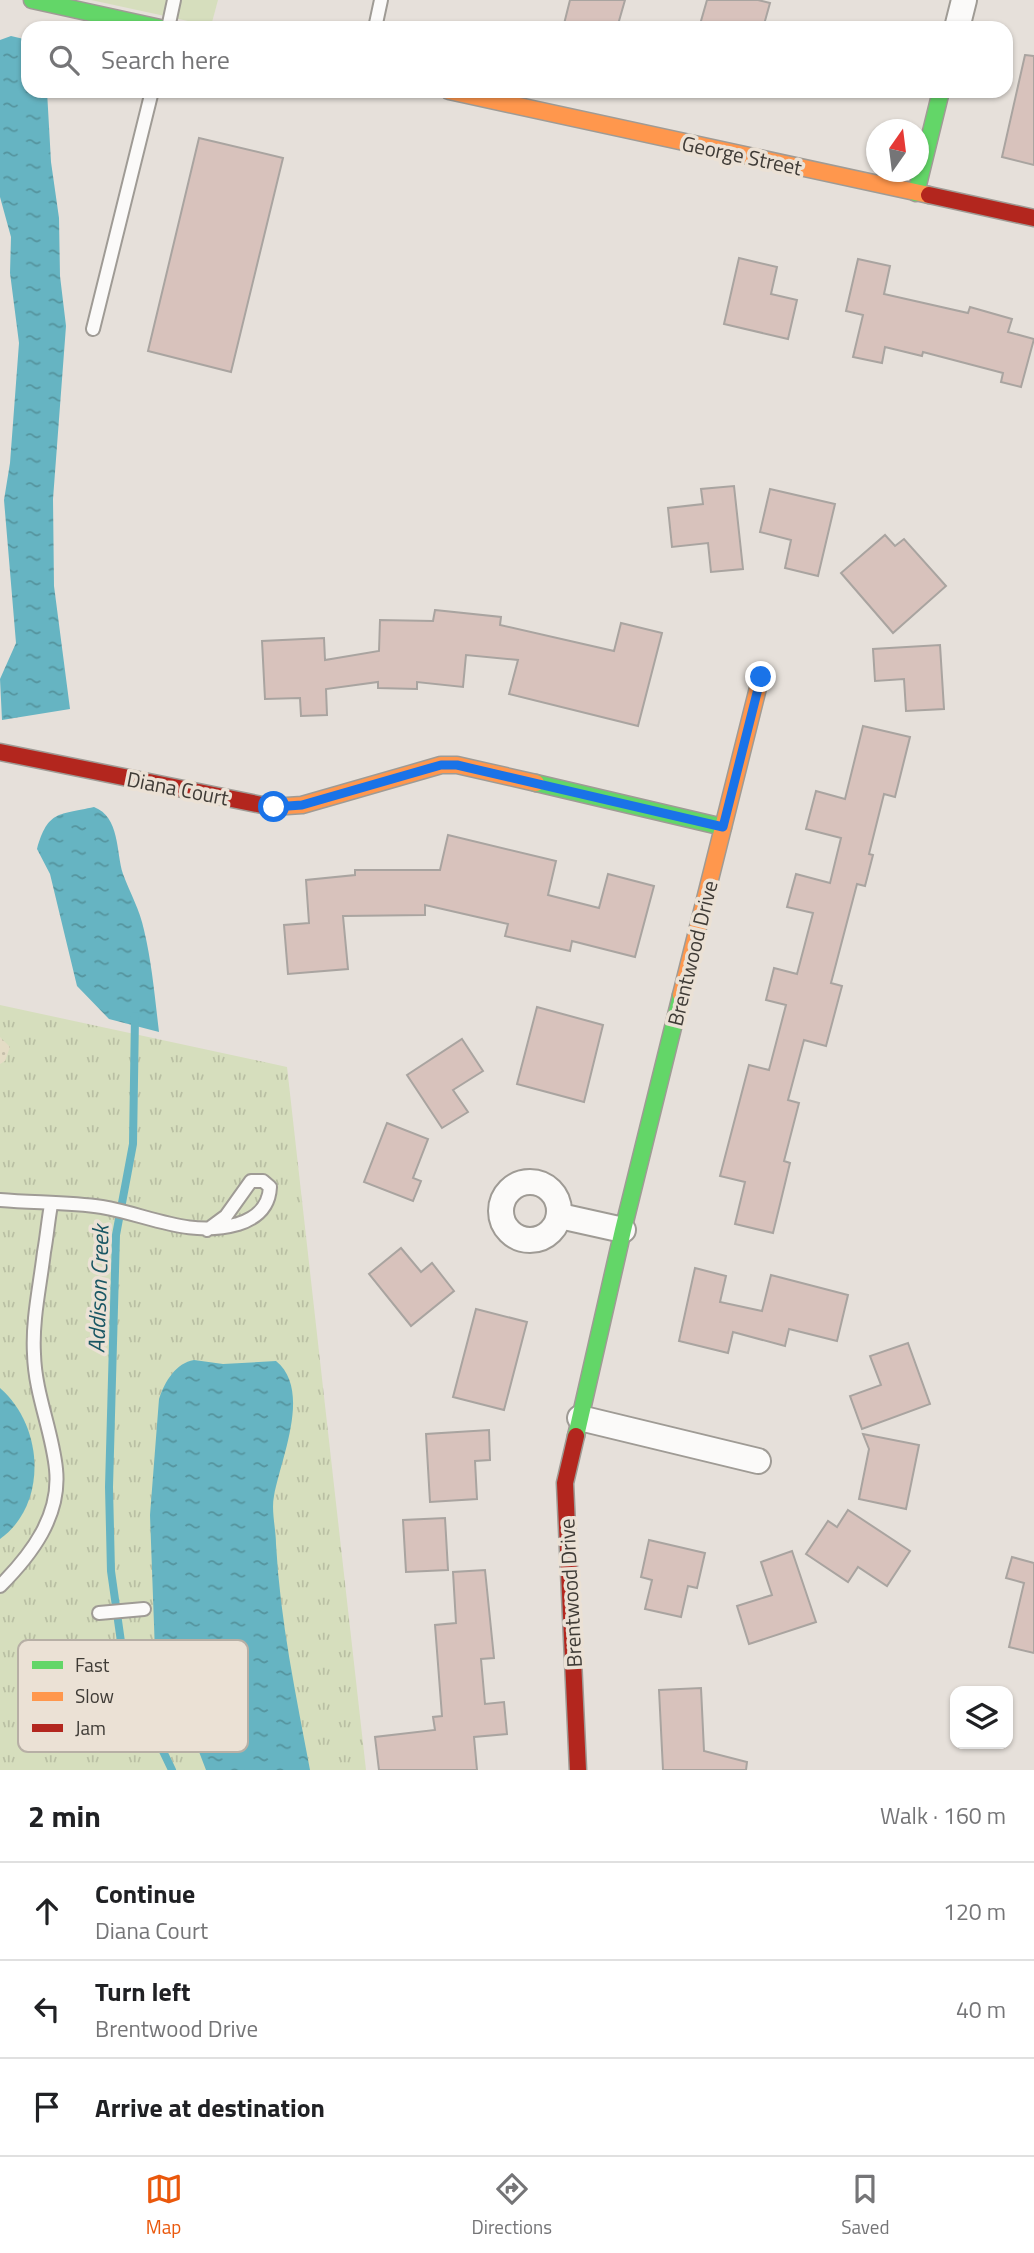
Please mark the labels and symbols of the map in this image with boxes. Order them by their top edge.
north arrow [866,119,929,182]
street label: George Street [679,127,806,183]
route end [745,661,776,692]
street label: Diana Court [124,762,232,814]
route start [258,791,289,822]
street label: Brentwood Drive [658,877,726,1029]
water label: Addison Creek [78,1222,118,1354]
street label: Brentwood Drive [550,1518,590,1668]
legend [18,1640,248,1752]
text: Fast [75,1650,110,1679]
text: Slow [75,1681,114,1710]
text: Jam [75,1713,106,1742]

